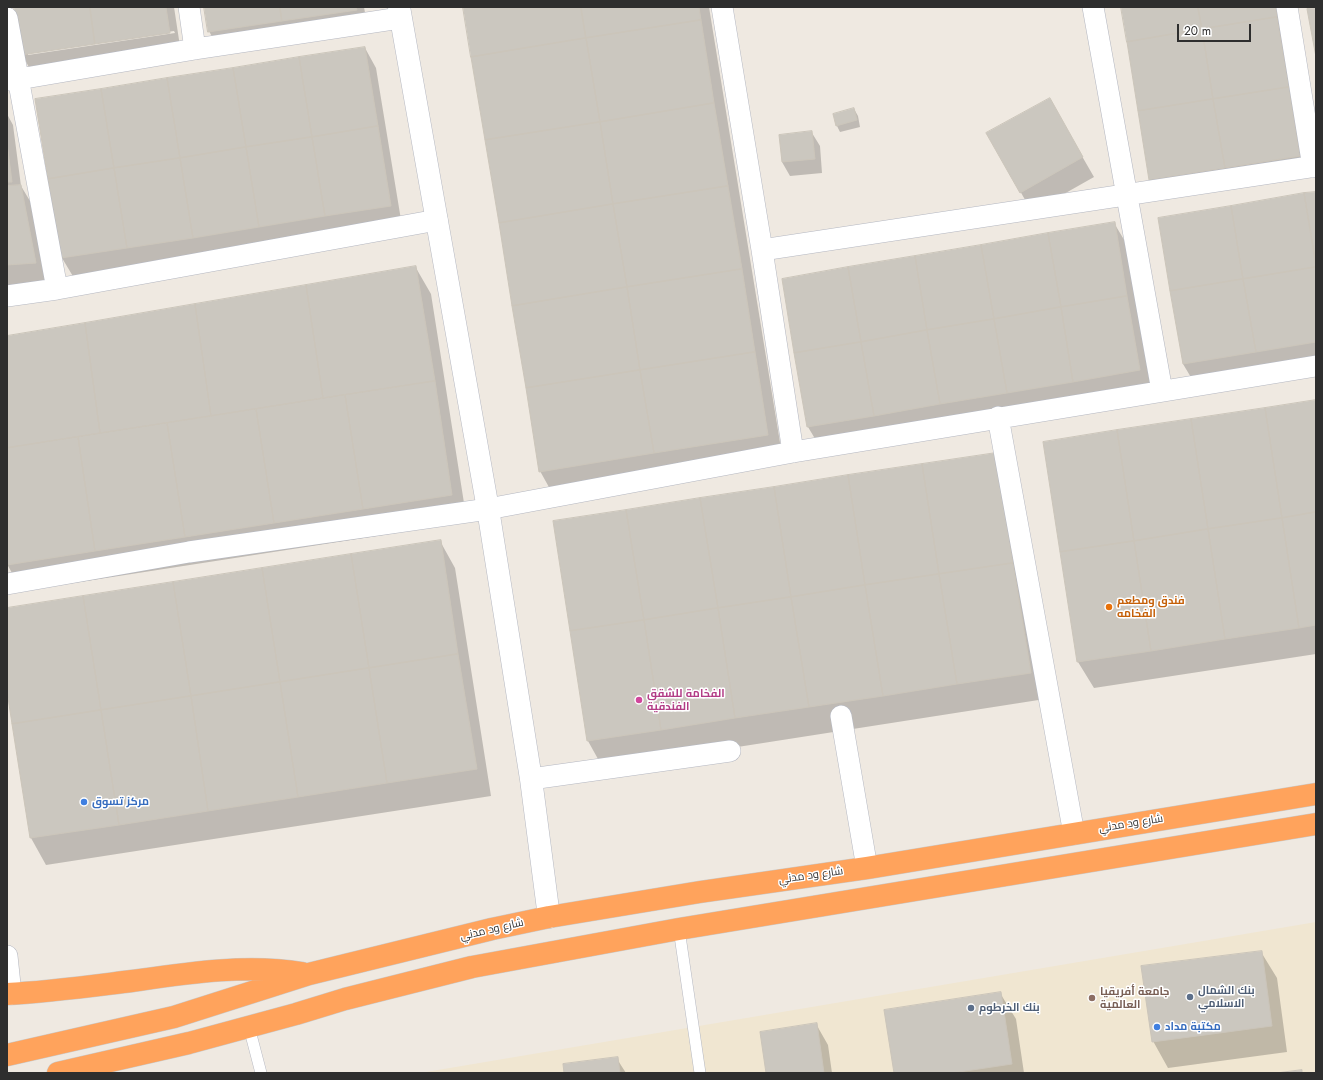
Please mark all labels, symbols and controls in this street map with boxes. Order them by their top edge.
scale bar [1179,16,1253,42]
text: 20 m [1184,22,1211,40]
place label: فندق ومطعم الفخامه [1117,594,1185,620]
marker: فندق ومطعم الفخامه [1104,602,1114,612]
place label: الفخامة للشقق الفندقية [647,687,725,713]
marker: الفخامة للشقق الفندقية [634,695,644,705]
place label: مركز تسوق [92,795,149,809]
marker: مركز تسوق [79,797,89,807]
street label: شارع ود مدني [1098,812,1164,836]
street label: شارع ود مدني [778,865,844,887]
street label: شارع ود مدني [459,916,525,944]
place label: بنك الشمال الاسلامي [1198,984,1255,1010]
place label: جامعة أفريقيا العالمية [1100,985,1169,1011]
marker: بنك الشمال الاسلامي [1185,992,1195,1002]
marker: جامعة أفريقيا العالمية [1087,993,1097,1003]
place label: بنك الخرطوم [979,1001,1040,1015]
marker: بنك الخرطوم [966,1003,976,1013]
place label: مكتبة مداد [1165,1020,1221,1034]
marker: مكتبة مداد [1152,1022,1162,1032]

